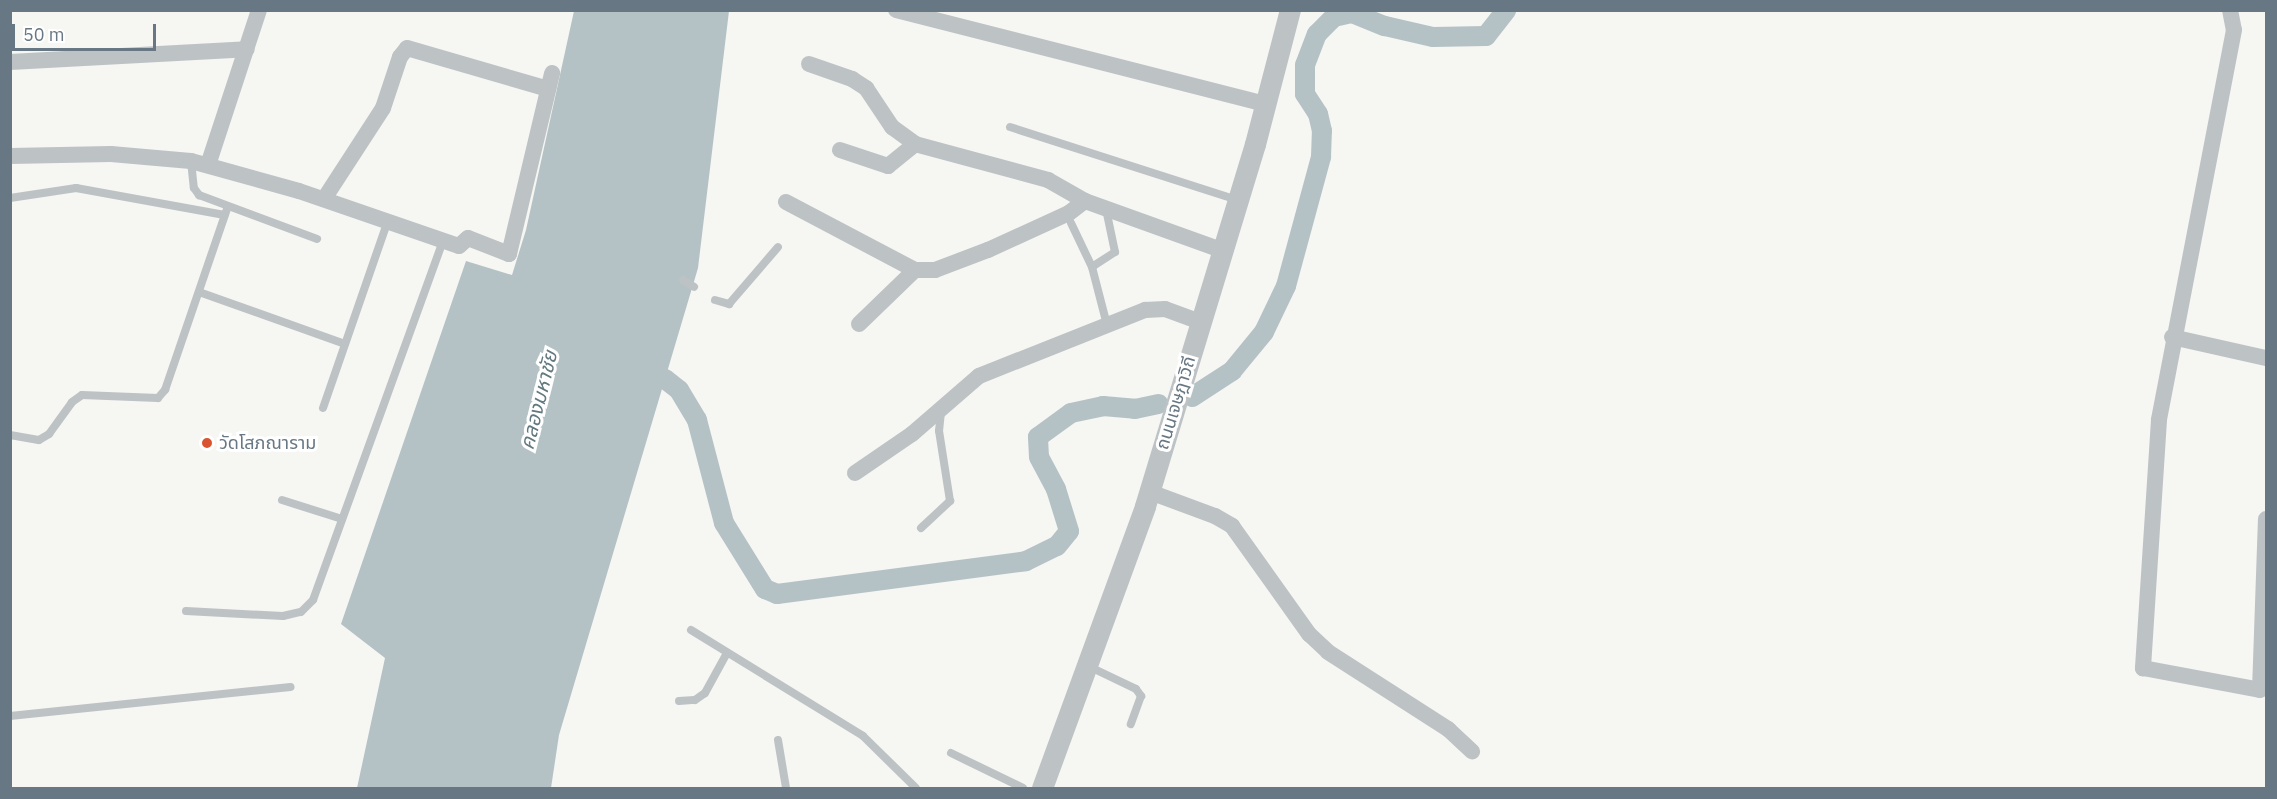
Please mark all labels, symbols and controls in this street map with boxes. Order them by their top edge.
scale bar [15,12,159,50]
text: 50 m [23,23,65,46]
water label: คลองมหาชัย [514,348,562,452]
street label: ถนนเจษฎาวิถี [1152,354,1200,452]
place label: วัดโสภณาราม [219,432,316,454]
marker: วัดโสภณาราม [200,436,214,450]

